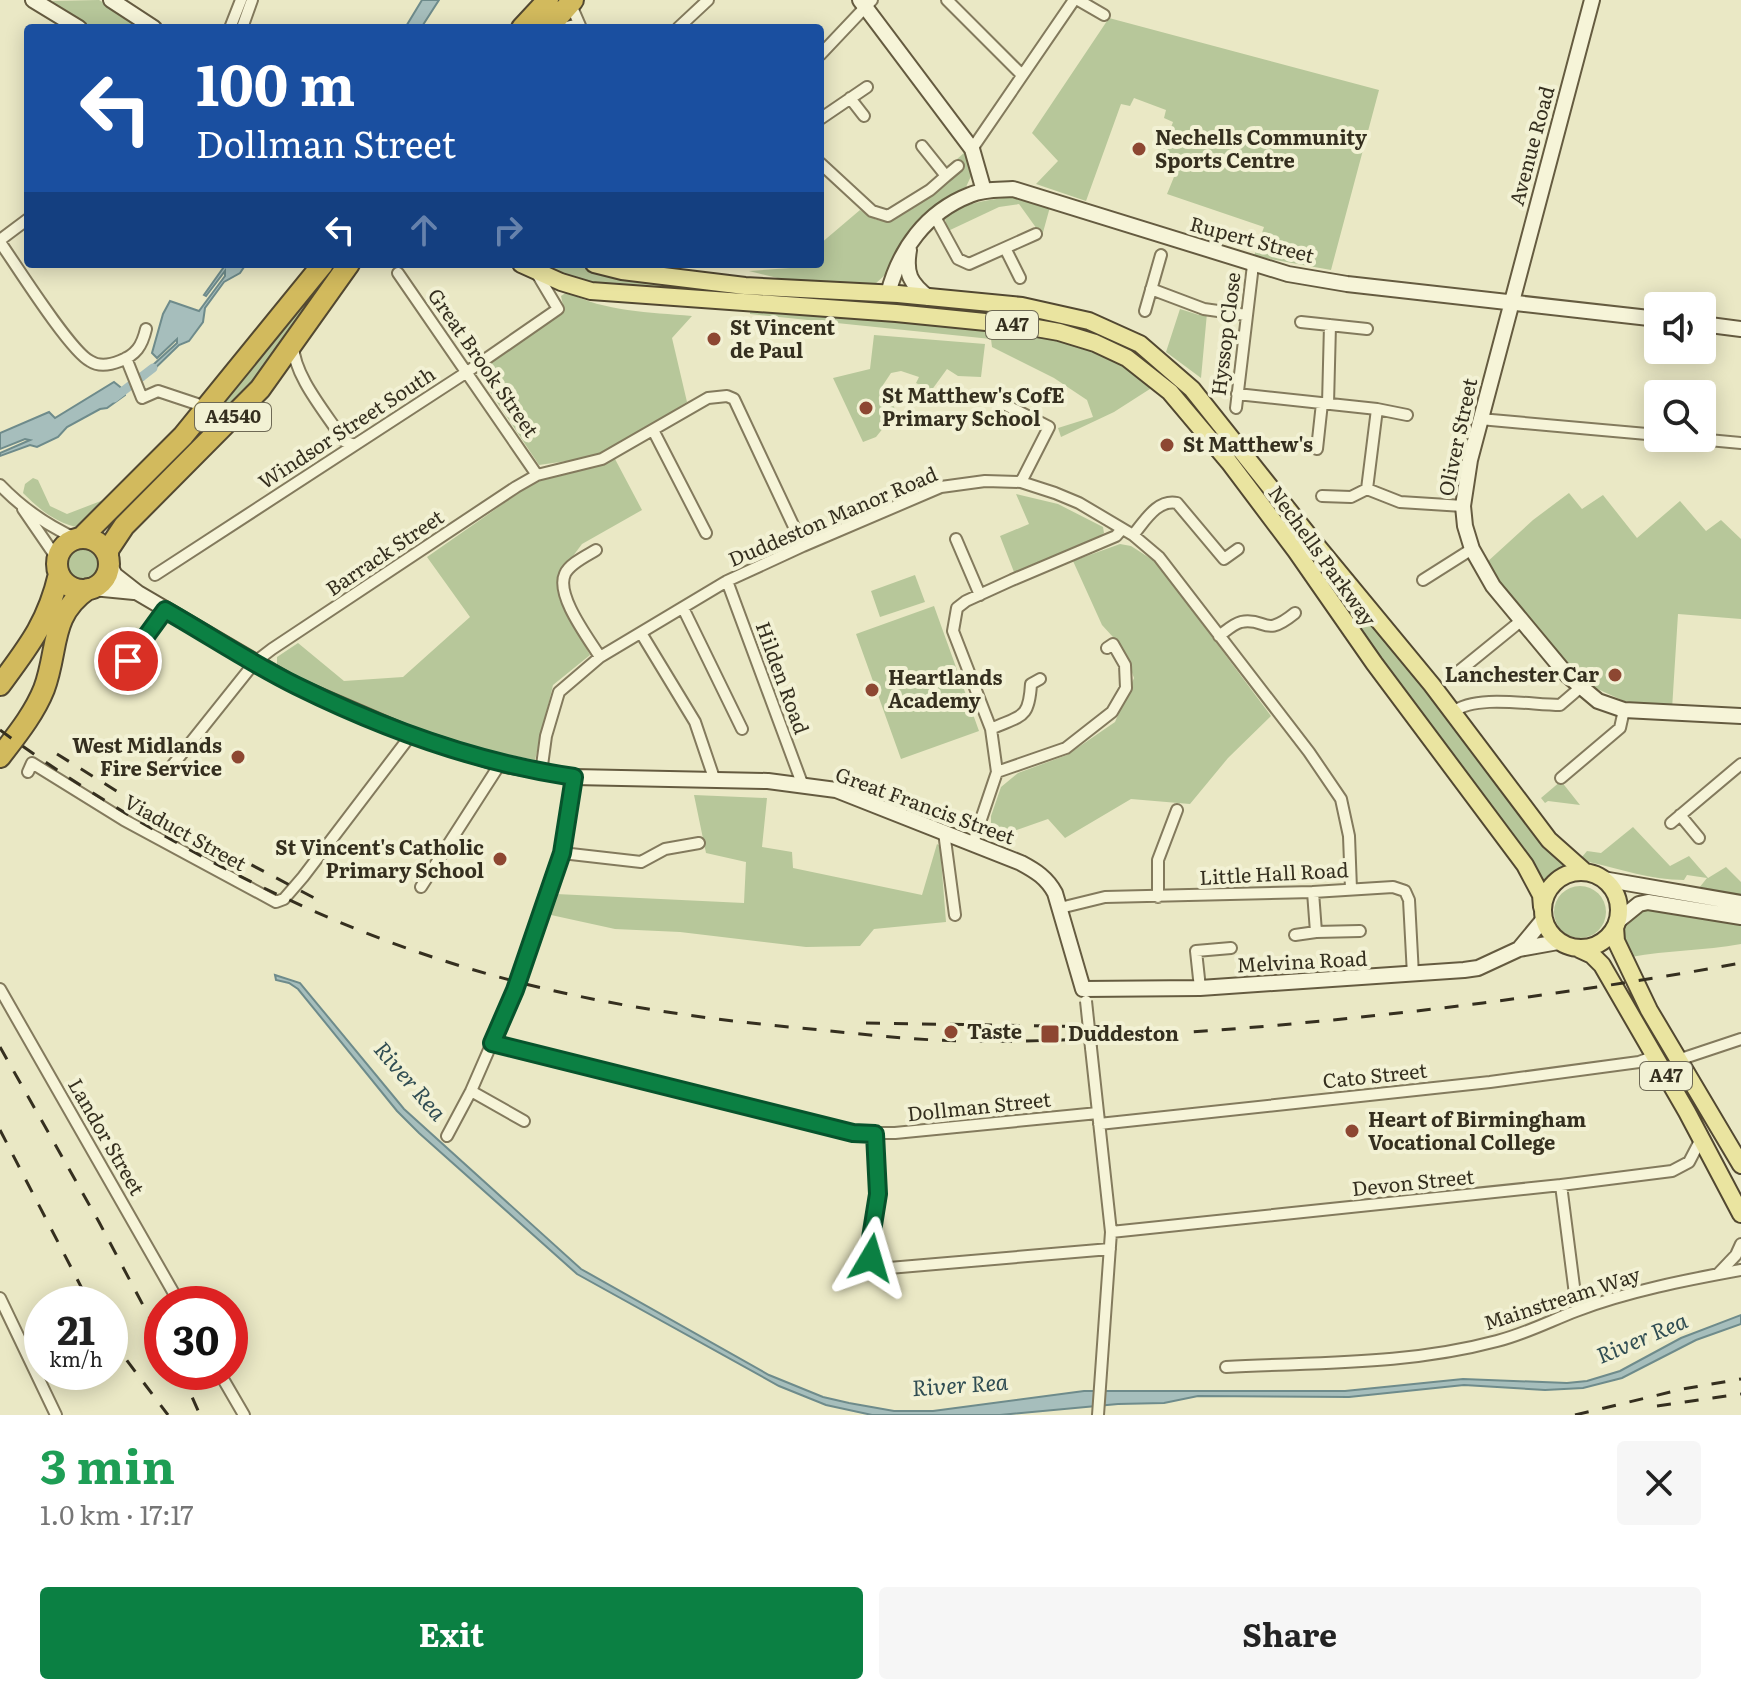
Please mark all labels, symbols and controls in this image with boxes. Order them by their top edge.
text: 100 m [196,40,355,123]
icon: left [64,56,168,160]
street label: Avenue Road [1500,82,1560,209]
text: Dollman Street [196,116,456,169]
place label: Nechells Community Sports Centre [1155,121,1368,174]
marker: Nechells Community Sports Centre [1130,140,1148,158]
street label: Rupert Street [1187,207,1318,269]
icon: left [318,208,362,252]
icon: ahead [402,208,446,252]
icon: right [486,208,530,252]
street label: Hyssop Close [1202,270,1246,397]
street label: Great Brook Street [422,281,547,443]
map controls [1644,292,1716,452]
button: sound [1644,292,1716,364]
place label: St Vincent de Paul [730,311,835,364]
road number: A47 [986,311,1038,339]
marker: St Vincent de Paul [705,330,723,348]
street label: Windsor Street South [251,358,440,495]
street label: Oliver Street [1429,375,1483,498]
place label: St Matthew's CofE Primary School [882,379,1064,432]
button: search [1644,380,1716,452]
marker: St Matthew's CofE Primary School [857,399,875,417]
road number: A4540 [195,403,271,431]
place label: St Matthew's [1183,428,1313,458]
marker: St Matthew's [1158,436,1176,454]
street label: Duddeston Manor Road [723,457,941,573]
street label: Nechells Parkway [1262,478,1385,632]
street label: Barrack Street [319,501,449,602]
street label: Hilden Road [750,617,818,738]
pin [94,627,162,695]
icon: arrive [106,639,150,683]
place label: Lanchester Car [1445,658,1599,688]
place label: Heartlands Academy [888,661,1002,714]
marker: Lanchester Car [1606,666,1624,684]
marker: Heartlands Academy [863,681,881,699]
place label: West Midlands Fire Service [72,729,222,782]
marker: West Midlands Fire Service [229,748,247,766]
street label: Great Francis Street [832,758,1020,851]
street label: Viaduct Street [119,785,253,877]
place label: St Vincent's Catholic Primary School [275,831,484,884]
marker: St Vincent's Catholic Primary School [491,850,509,868]
street label: Little Hall Road [1199,853,1349,891]
street label: Melvina Road [1236,942,1368,978]
place label: Taste [967,1015,1022,1045]
place label: Duddeston [1068,1017,1179,1047]
marker: Taste [942,1023,960,1041]
marker: Duddeston [1039,1023,1061,1045]
water label: River Rea [367,1033,455,1127]
street label: Cato Street [1321,1054,1429,1094]
road number: A47 [1640,1062,1692,1090]
street label: Landor Street [62,1072,153,1200]
street label: Dollman Street [905,1083,1052,1127]
place label: Heart of Birmingham Vocational College [1368,1103,1586,1156]
marker: Heart of Birmingham Vocational College [1343,1122,1361,1140]
street label: Devon Street [1350,1160,1475,1202]
position arrow [829,1216,913,1300]
street label: Mainstream Way [1479,1257,1644,1337]
speed limit sign: 30 [144,1286,248,1390]
text: 21 [57,1298,95,1357]
water label: River Rea [1591,1302,1693,1371]
text: km/h [49,1343,103,1373]
water label: River Rea [911,1364,1009,1403]
text: 3 min [40,1428,175,1499]
button: close [1617,1441,1701,1525]
text: 1.0 km · 17:17 [40,1494,194,1533]
button: Exit [40,1587,863,1679]
button: Share [879,1587,1701,1679]

